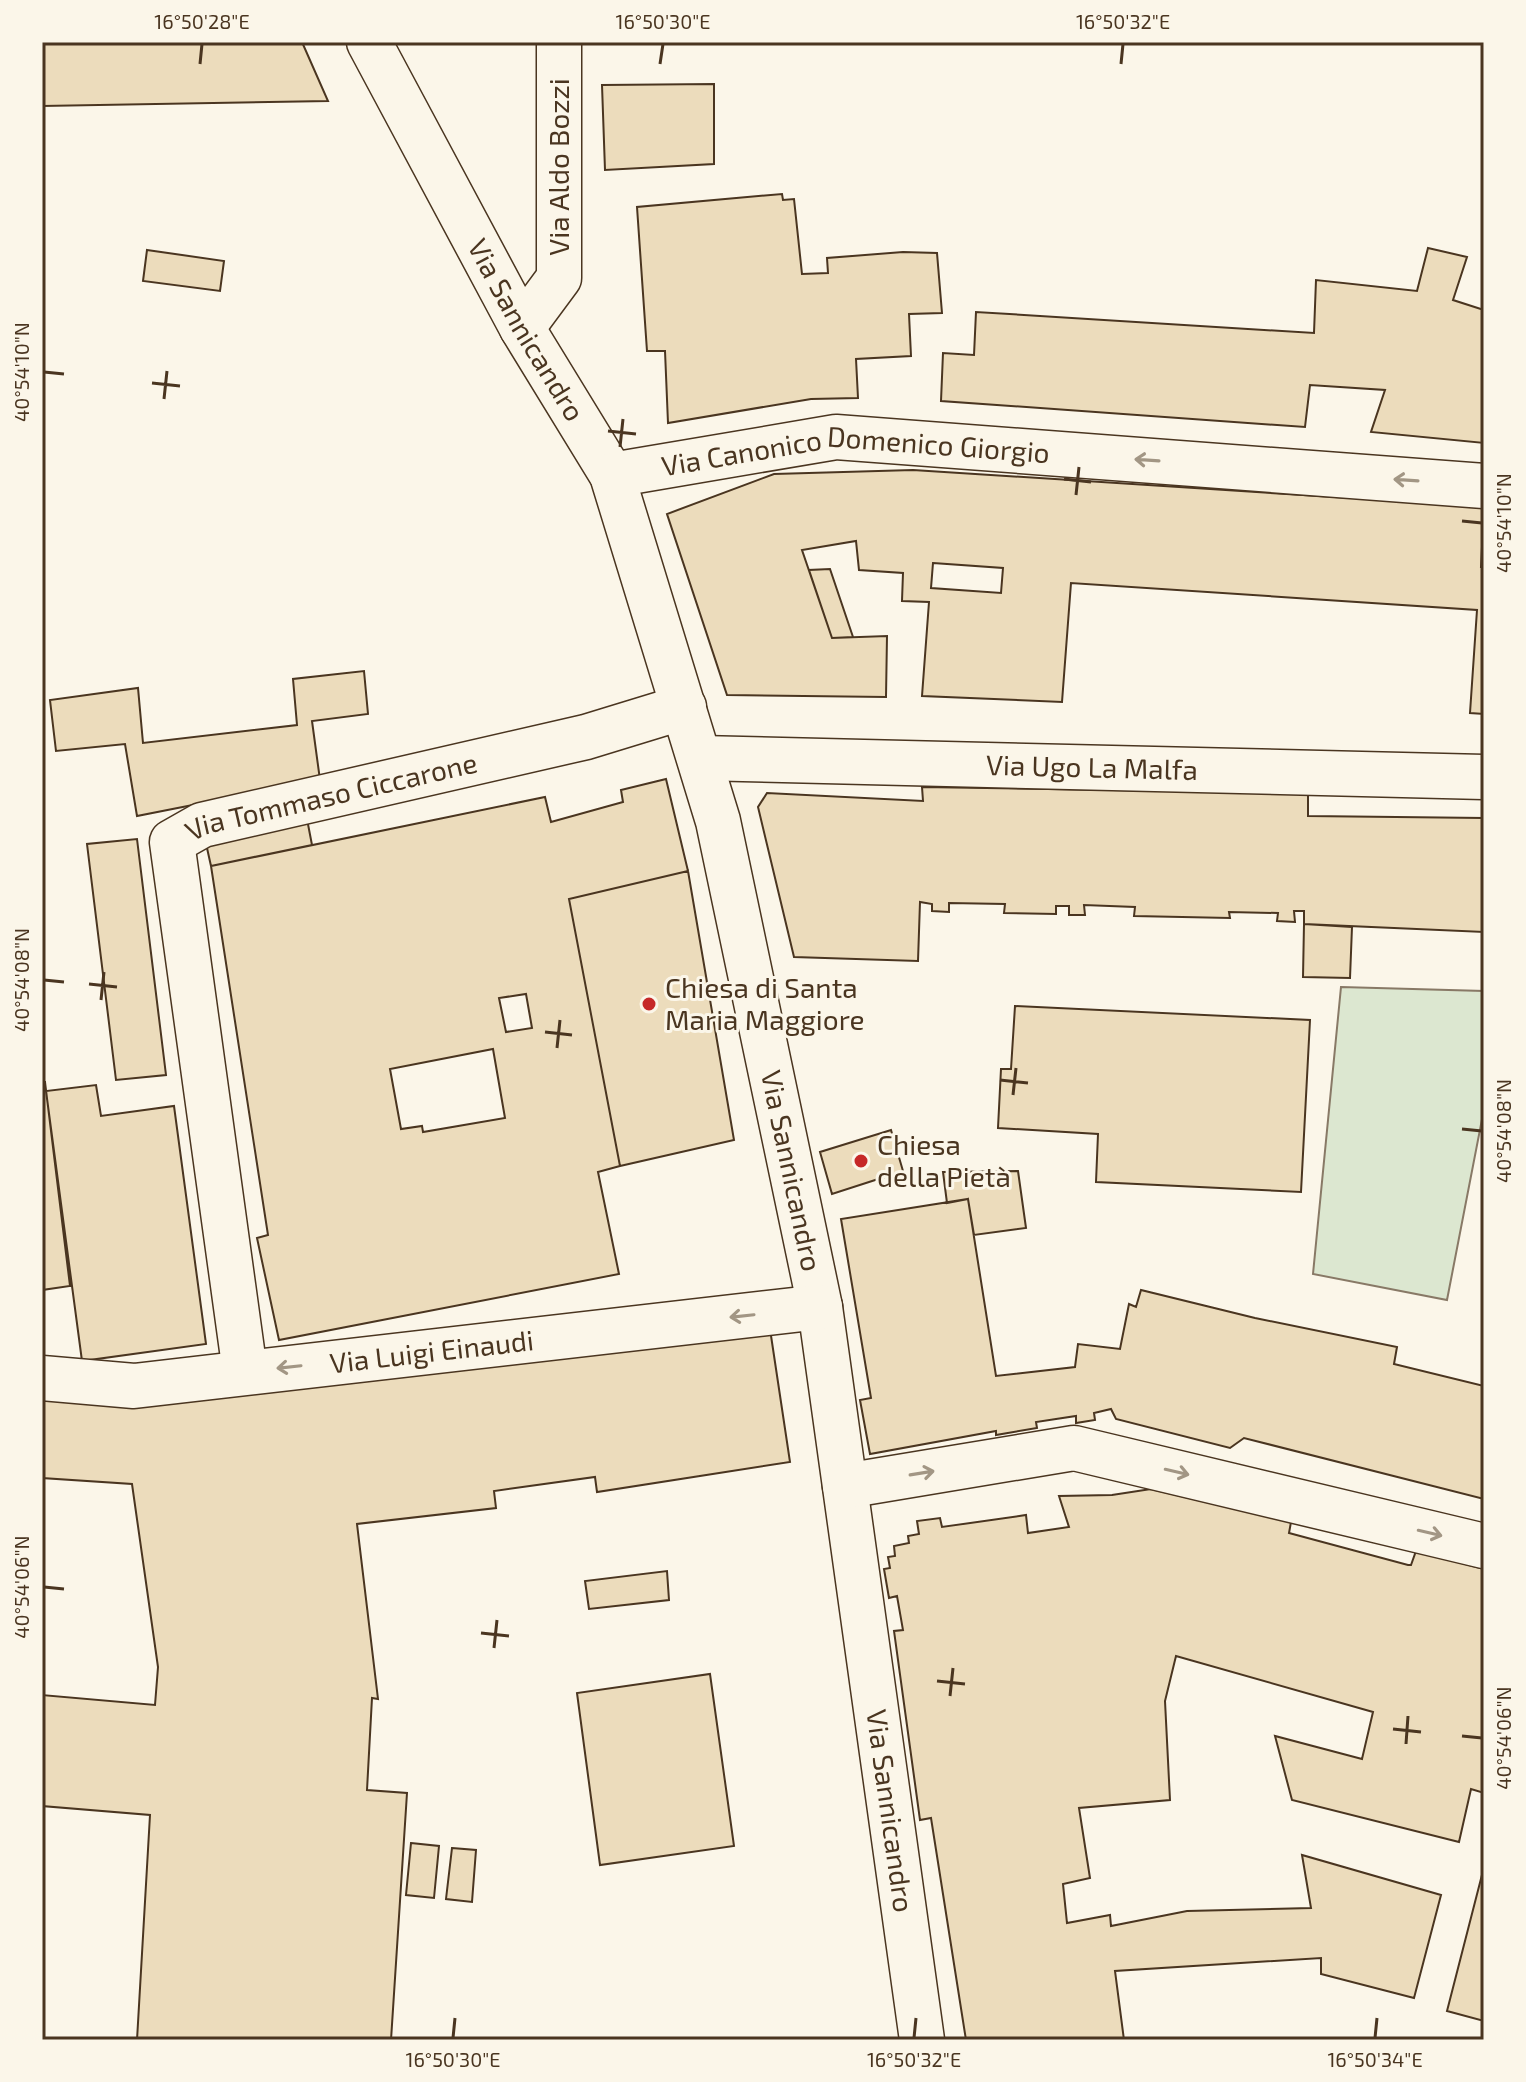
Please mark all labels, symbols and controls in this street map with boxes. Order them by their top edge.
text: 16°50'28"E [154,9,250,33]
text: 16°50'30"E [615,9,711,33]
text: 16°50'32"E [1076,9,1170,33]
street label: Via Aldo Bozzi [541,78,575,256]
street label: Via Sannicandro [461,233,593,427]
text: 40°54'10"N [9,322,33,422]
street label: Via Canonico Domenico Giorgio [659,418,1051,482]
one-way arrow [1134,453,1161,468]
one-way arrow [1393,472,1420,487]
text: 40°54'10"N [1491,473,1515,573]
street label: Via Tommaso Ciccarone [179,745,480,847]
street label: Via Ugo La Malfa [986,747,1198,786]
text: 40°54'08"N [9,928,33,1032]
place label: Chiesa di Santa Maria Maggiore [665,970,865,1036]
marker: Chiesa di Santa Maria Maggiore [640,995,658,1013]
street label: Via Sannicandro [755,1067,830,1274]
text: 40°54'08"N [1491,1079,1515,1183]
place label: Chiesa della Pietà [877,1127,1011,1193]
marker: Chiesa della Pietà [852,1152,870,1170]
one-way arrow [729,1308,756,1323]
street label: Via Luigi Einaudi [328,1322,535,1379]
one-way arrow [276,1359,303,1374]
one-way arrow [908,1465,934,1480]
one-way arrow [1163,1465,1189,1480]
one-way arrow [1416,1526,1442,1541]
text: 40°54'06"N [9,1535,33,1639]
text: 40°54'06"N [1491,1686,1515,1790]
street label: Via Sannicandro [860,1707,922,1914]
text: 16°50'30"E [405,2047,501,2071]
text: 16°50'32"E [867,2047,961,2071]
text: 16°50'34"E [1327,2047,1423,2071]

